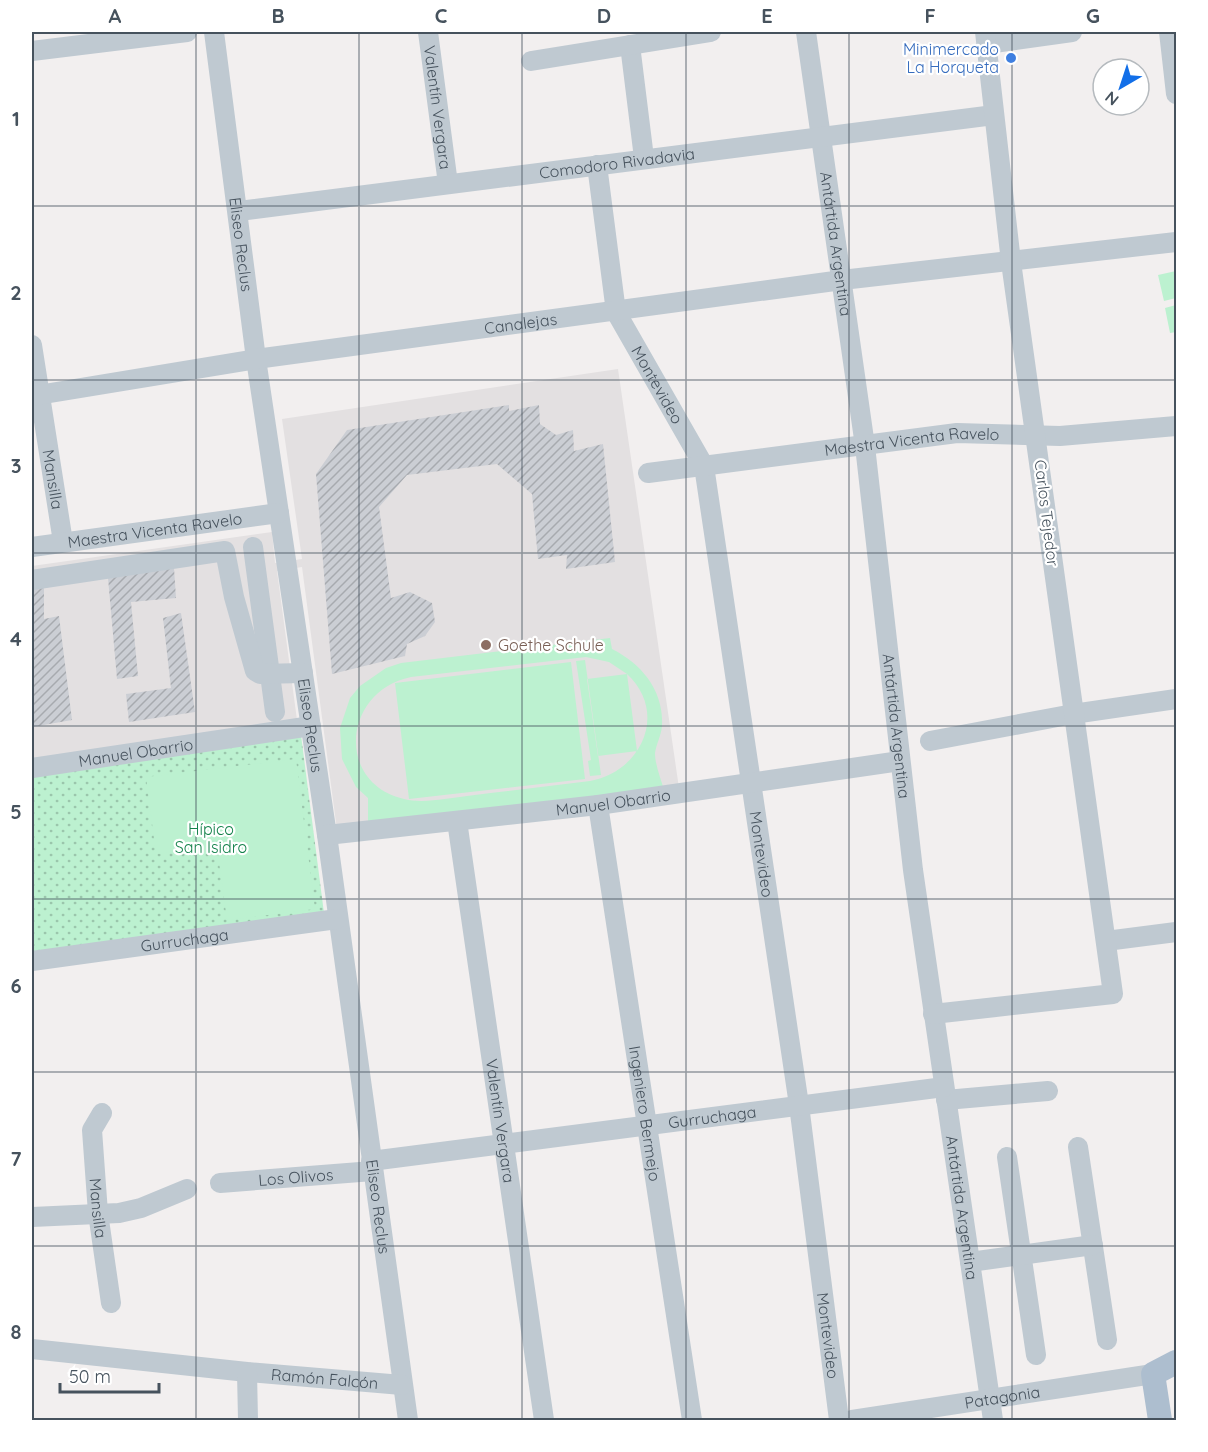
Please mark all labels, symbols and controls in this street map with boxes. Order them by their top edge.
text: A [109,3,122,28]
text: B [271,3,285,28]
text: C [435,3,448,28]
text: D [597,3,611,28]
text: E [761,3,773,28]
text: F [924,3,936,28]
text: G [1086,3,1100,28]
place label: Minimercado La Horqueta [903,39,999,77]
street label: Valentín Vergara [420,44,456,171]
marker: Minimercado La Horqueta [1004,51,1018,65]
north arrow [1091,57,1151,117]
text: N [1101,87,1122,110]
text: 1 [12,106,20,131]
street label: Comodoro Rivadavia [538,143,696,183]
street label: Antártida Argentina [816,170,856,317]
street label: Eliseo Reclus [225,196,257,293]
text: 2 [10,280,22,305]
street label: Canalejas [483,309,558,338]
street label: Montevideo [627,342,688,427]
street label: Maestra Vicenta Ravelo [823,423,1000,460]
street label: Mansilla [39,448,68,511]
text: 3 [11,453,21,478]
street label: Carlos Tejedor [1031,459,1063,567]
street label: Maestra Vicenta Ravelo [66,508,243,552]
text: 4 [10,626,22,651]
place label: Goethe Schule [498,635,604,655]
marker: Goethe Schule [479,638,493,652]
street label: Antártida Argentina [879,653,915,800]
street label: Eliseo Reclus [294,677,328,774]
street label: Manuel Obarrio [77,734,194,771]
street label: Manuel Obarrio [555,785,672,820]
text: 5 [10,799,22,824]
street label: Montevideo [745,810,778,899]
park label: Hípico San Isidro [175,819,247,857]
street label: Gurruchaga [139,924,230,956]
text: 6 [10,973,22,998]
street label: Ingeniero Bermejo [625,1044,665,1183]
street label: Valentín Vergara [482,1058,519,1184]
street label: Gurruchaga [667,1101,757,1133]
street label: Antártida Argentina [942,1134,982,1281]
text: 7 [11,1146,22,1171]
street label: Eliseo Reclus [362,1158,395,1255]
street label: Los Olivos [258,1164,334,1190]
street label: Mansilla [85,1177,111,1239]
street label: Montevideo [813,1291,844,1380]
text: 8 [11,1319,22,1344]
scale bar [60,1356,159,1394]
street label: Ramón Falcón [270,1364,379,1393]
text: 50 m [69,1365,111,1388]
street label: Patagonia [963,1381,1041,1413]

